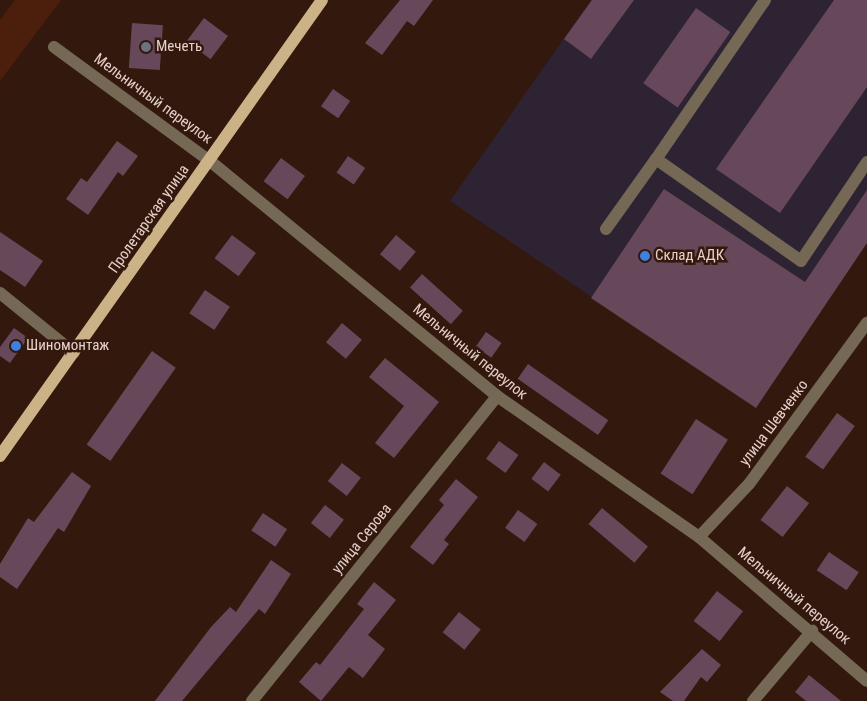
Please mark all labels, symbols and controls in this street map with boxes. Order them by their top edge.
place label: Мечеть [156,38,202,56]
marker: Мечеть [140,41,152,53]
street label: Мельничный переулок [90,50,216,148]
street label: Пролетарская улица [105,161,193,277]
place label: Склад АДК [655,247,724,265]
marker: Склад АДК [639,250,651,262]
street label: Мельничный переулок [409,300,531,404]
place label: Шиномонтаж [26,337,109,355]
marker: Шиномонтаж [10,340,22,352]
street label: улица Шевченко [736,376,812,470]
street label: улица Серова [328,500,396,578]
street label: Мельничный переулок [734,543,854,649]

